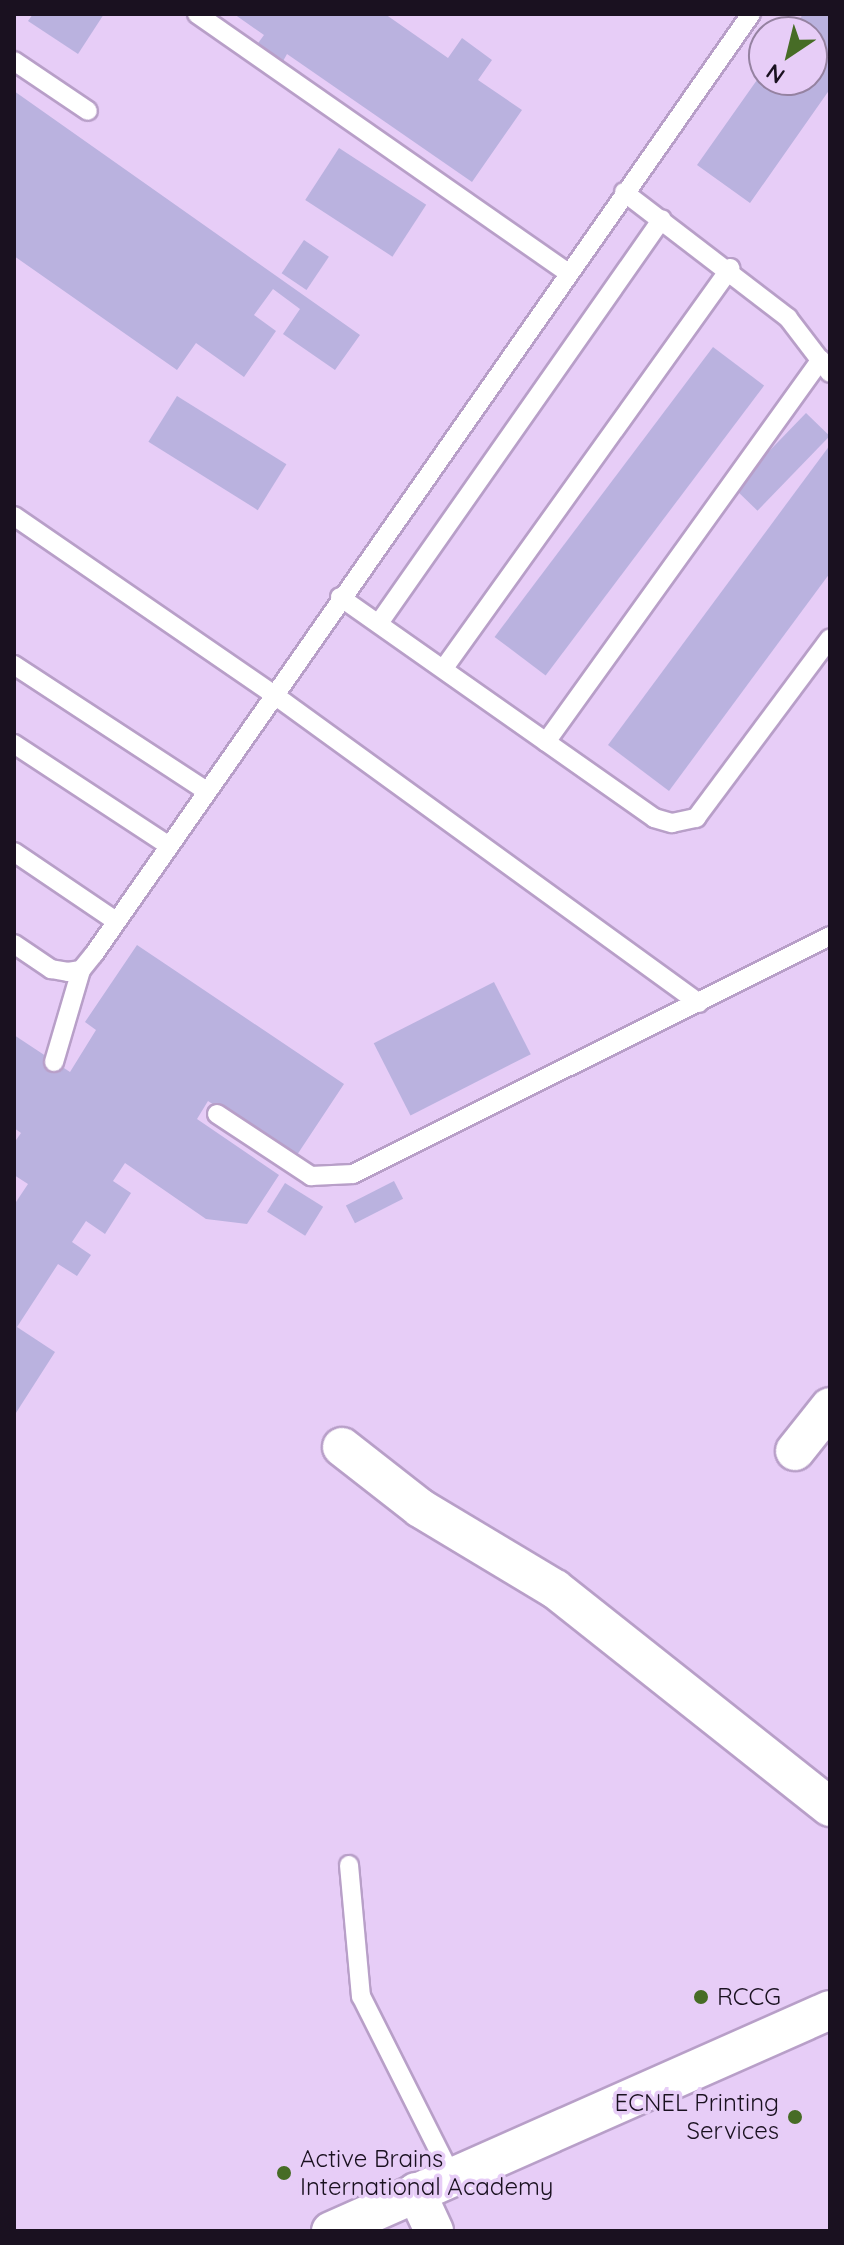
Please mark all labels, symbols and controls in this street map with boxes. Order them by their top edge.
north arrow [748,16,828,96]
text: N [761,58,790,90]
place label: RCCG [717,1983,781,2011]
marker: RCCG [692,1988,710,2006]
place label: ECNEL Printing Services [615,2089,779,2145]
marker: ECNEL Printing Services [786,2108,804,2126]
place label: Active Brains International Academy [300,2145,553,2201]
marker: Active Brains International Academy [275,2164,293,2182]

